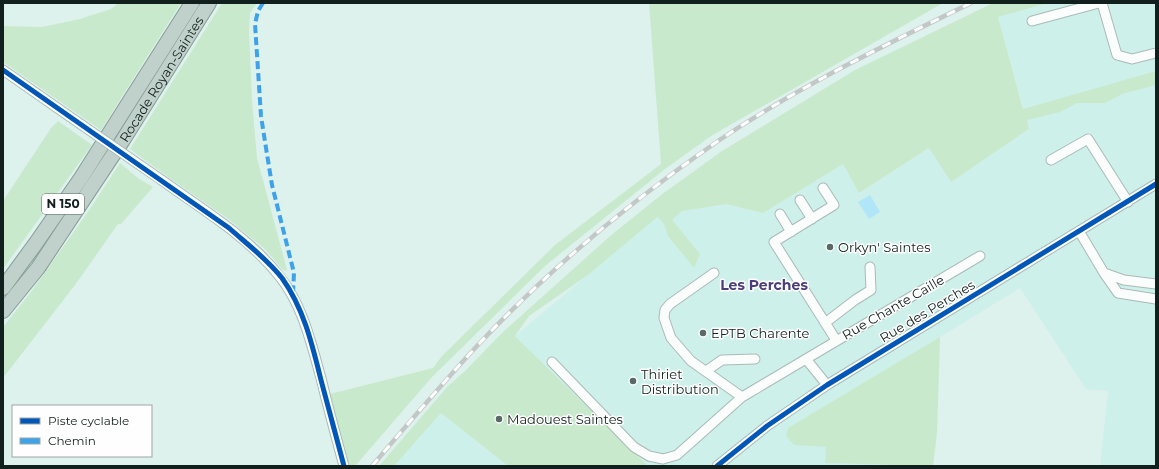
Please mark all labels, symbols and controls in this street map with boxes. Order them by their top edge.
street label: Rocade Royan-Saintes [116,13,207,145]
road number: N 150 [42,194,84,214]
place label: Orkyn' Saintes [838,239,931,255]
marker: Orkyn' Saintes [825,242,835,252]
street label: Rue Chante Caille [839,271,947,343]
district label: Les Perches [720,276,808,294]
street label: Rue des Perches [877,276,977,346]
place label: EPTB Charente [711,325,810,341]
marker: EPTB Charente [698,328,708,338]
place label: Thiriet Distribution [641,366,719,397]
marker: Thiriet Distribution [628,376,638,386]
legend [12,405,152,457]
place label: Madouest Saintes [507,411,623,427]
text: Piste cyclable [48,413,129,428]
marker: Madouest Saintes [494,414,504,424]
text: Chemin [48,433,96,448]

